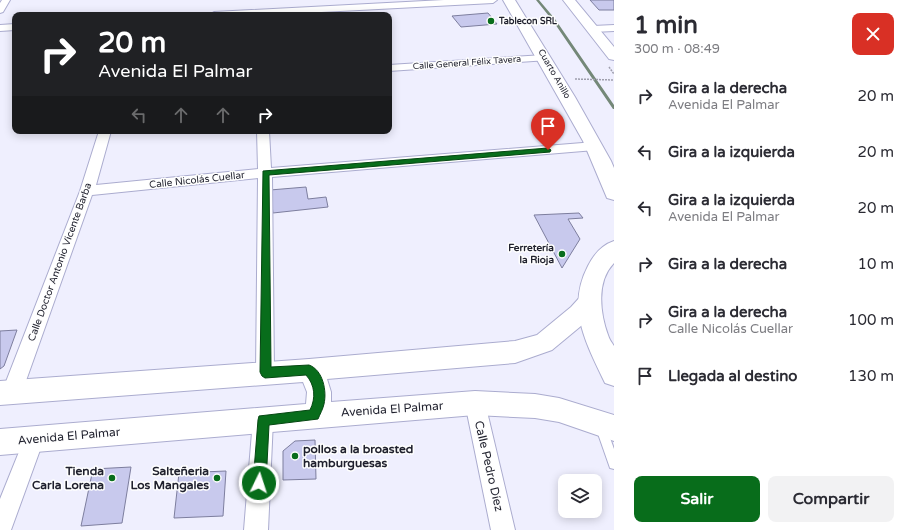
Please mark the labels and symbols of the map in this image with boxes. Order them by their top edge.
marker: Tablecon SRL [486,16,496,26]
place label: Tablecon SRL [498,16,558,27]
street label: Cuarto Anillo [535,47,573,101]
street label: Calle General Félix Tavera [412,54,522,72]
pin [531,109,565,150]
street label: Calle Nicolás Cuellar [149,169,246,191]
street label: Calle Doctor Antonio Vicente Barba [26,181,94,343]
place label: Ferretería la Rioja [508,242,554,266]
marker: Ferretería la Rioja [557,249,567,259]
street label: Avenida El Palmar [340,398,444,420]
street label: Calle Pedro Díez [472,419,506,513]
street label: Avenida El Palmar [17,425,121,447]
place label: pollos a la broasted hamburguesas [303,442,413,471]
marker: pollos a la broasted hamburguesas [290,451,300,461]
position arrow [238,462,280,504]
place label: Tienda Carla Lorena [32,464,104,492]
place label: Salteñeria Los Mangales [130,464,209,493]
marker: Tienda Carla Lorena [107,473,117,483]
marker: Salteñeria Los Mangales [212,473,222,483]

